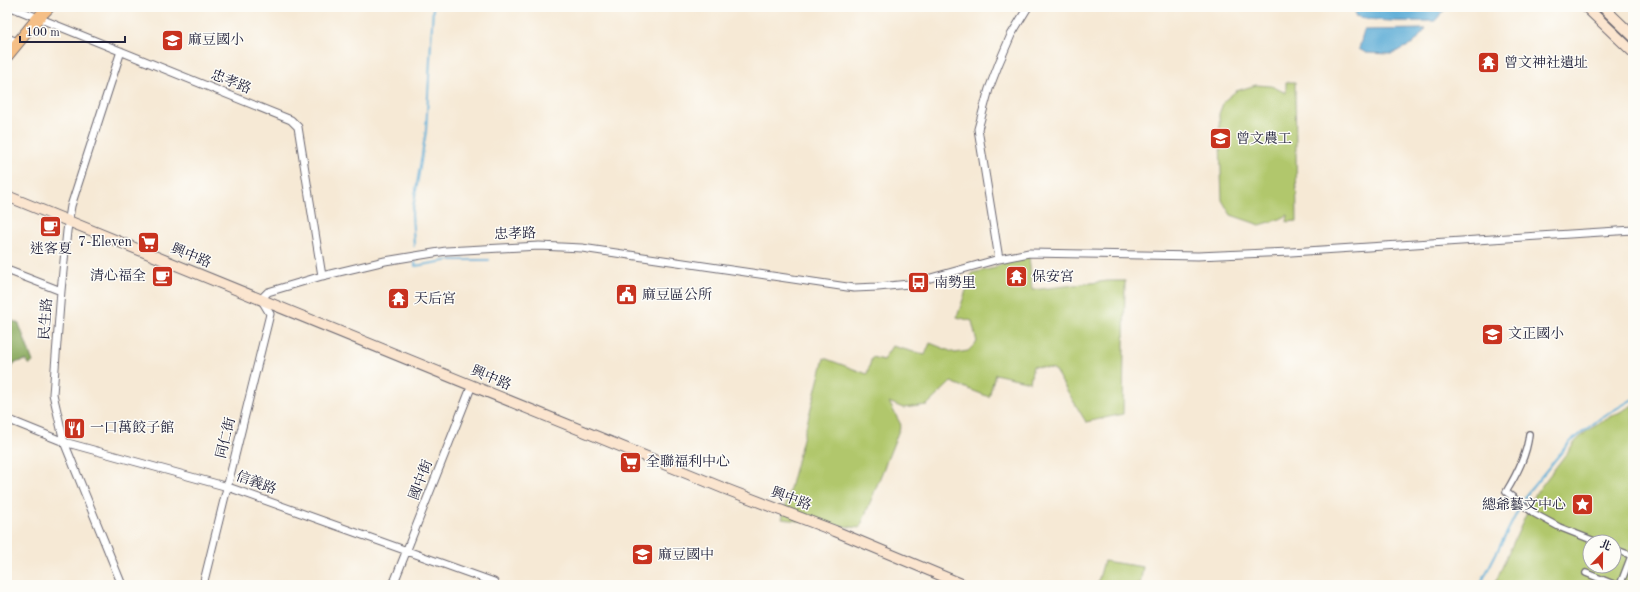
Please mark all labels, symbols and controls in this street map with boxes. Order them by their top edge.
scale bar [20,18,125,44]
text: 100 m [26,27,60,39]
school or university icon: 麻豆國小 [159,27,185,53]
place label: 麻豆國小 [188,32,244,47]
temple icon: 曾文神社遺址 [1476,50,1502,76]
place label: 曾文神社遺址 [1504,55,1588,70]
street label: 忠孝路 [209,67,253,96]
school or university icon: 曾文農工 [1208,126,1234,152]
place label: 曾文農工 [1236,131,1292,146]
cafe icon: 迷客夏 [38,214,64,240]
street label: 忠孝路 [494,225,536,242]
supermarket icon: 7-Eleven [135,229,161,255]
place label: 7-Eleven [78,235,132,249]
place label: 迷客夏 [30,241,72,256]
street label: 興中路 [169,241,213,270]
cafe icon: 清心福全 [149,263,175,289]
temple icon: 保安宮 [1004,264,1030,290]
place label: 清心福全 [90,268,146,283]
place label: 保安宮 [1032,269,1074,284]
bus stop icon: 南勢里 [906,270,932,296]
place label: 南勢里 [934,275,976,290]
public building icon: 麻豆區公所 [613,282,639,308]
temple icon: 天后宮 [385,286,411,312]
place label: 麻豆區公所 [642,287,712,302]
place label: 天后宮 [414,291,456,306]
street label: 民生路 [37,297,54,340]
school or university icon: 文正國小 [1480,321,1506,347]
place label: 文正國小 [1508,326,1564,341]
street label: 興中路 [469,362,513,393]
restaurant icon: 一口萬餃子館 [61,415,87,441]
street label: 同仁街 [213,416,238,460]
place label: 一口萬餃子館 [90,420,174,435]
supermarket icon: 全聯福利中心 [618,449,644,475]
place label: 全聯福利中心 [646,454,730,469]
street label: 國中街 [406,458,435,502]
street label: 信義路 [234,468,278,497]
street label: 興中路 [769,484,813,513]
place icon: 總爺藝文中心 [1569,492,1595,518]
place label: 總爺藝文中心 [1482,497,1566,512]
north arrow [1582,534,1622,574]
text: 北 [1598,537,1613,553]
school or university icon: 麻豆國中 [630,542,656,568]
place label: 麻豆國中 [658,547,714,562]

